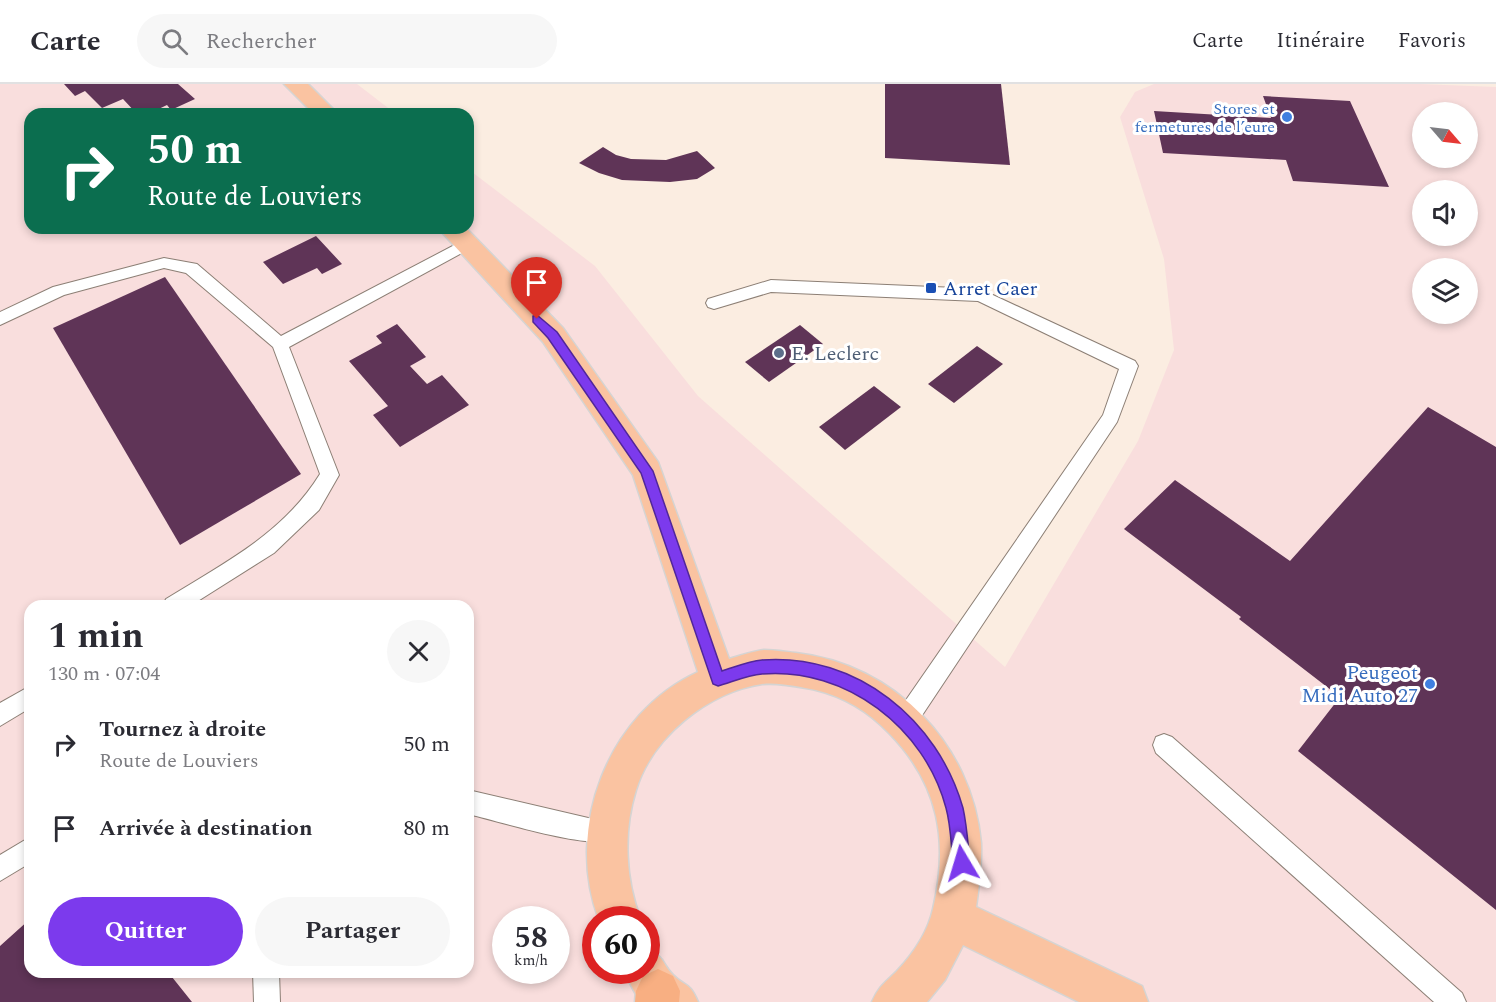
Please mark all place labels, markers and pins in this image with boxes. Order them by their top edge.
place label: Stores et fermetures de l’eure [1135,97,1275,139]
marker: Stores et fermetures de l’eure [1280,110,1294,124]
pin [511,257,562,319]
place label: Arret Caer [943,274,1038,304]
marker: Arret Caer [924,281,938,295]
place label: E. Leclerc [791,339,879,369]
marker: E. Leclerc [772,346,786,360]
place label: Peugeot Midi Auto 27 [1301,658,1418,711]
marker: Peugeot Midi Auto 27 [1423,677,1437,691]

